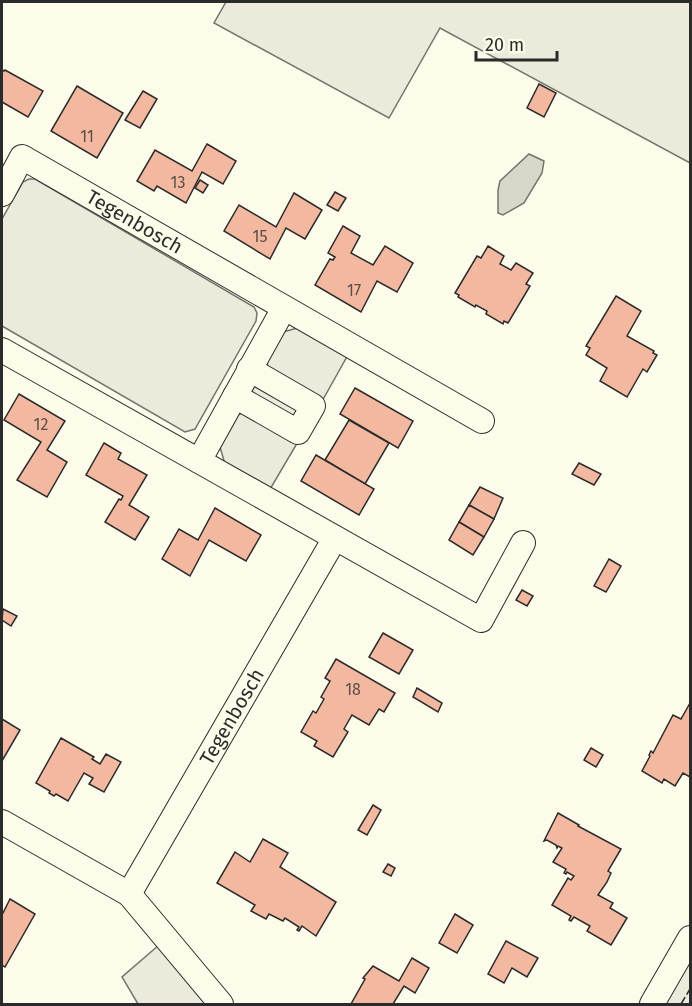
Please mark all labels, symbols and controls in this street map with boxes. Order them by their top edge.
scale bar [476,24,557,62]
text: 20 m [485,34,524,56]
house number: 11 [80,127,94,146]
house number: 13 [171,173,185,192]
street label: Tegenbosch [82,185,187,259]
house number: 15 [253,227,267,246]
house number: 17 [347,281,361,300]
house number: 12 [34,415,48,434]
street label: Tegenbosch [194,664,269,769]
house number: 18 [345,680,361,699]

